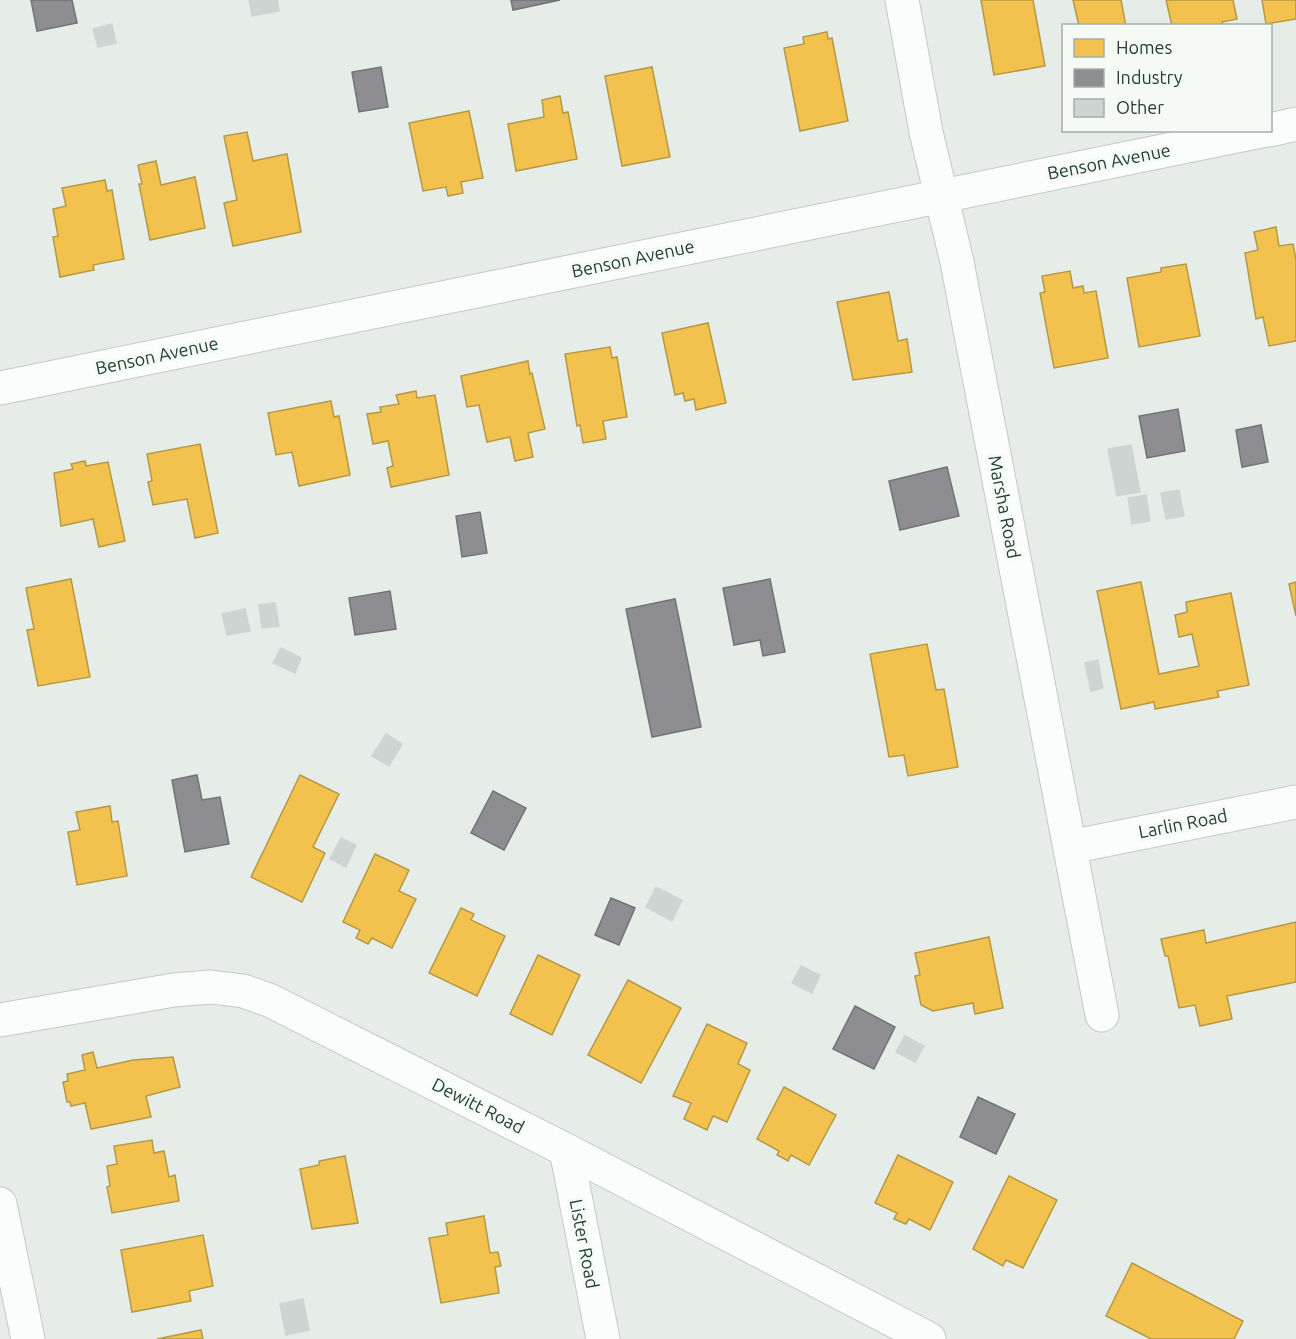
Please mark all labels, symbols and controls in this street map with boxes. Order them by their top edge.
legend [1062,24,1272,132]
text: Homes [1116,37,1173,57]
text: Industry [1116,67,1183,87]
text: Other [1116,97,1164,117]
street label: Benson Avenue [1046,139,1172,183]
street label: Benson Avenue [570,235,696,281]
street label: Benson Avenue [94,332,220,378]
street label: Marsha Road [985,454,1025,560]
street label: Larlin Road [1137,805,1229,841]
street label: Dewitt Road [429,1073,528,1137]
street label: Lister Road [567,1197,603,1290]

